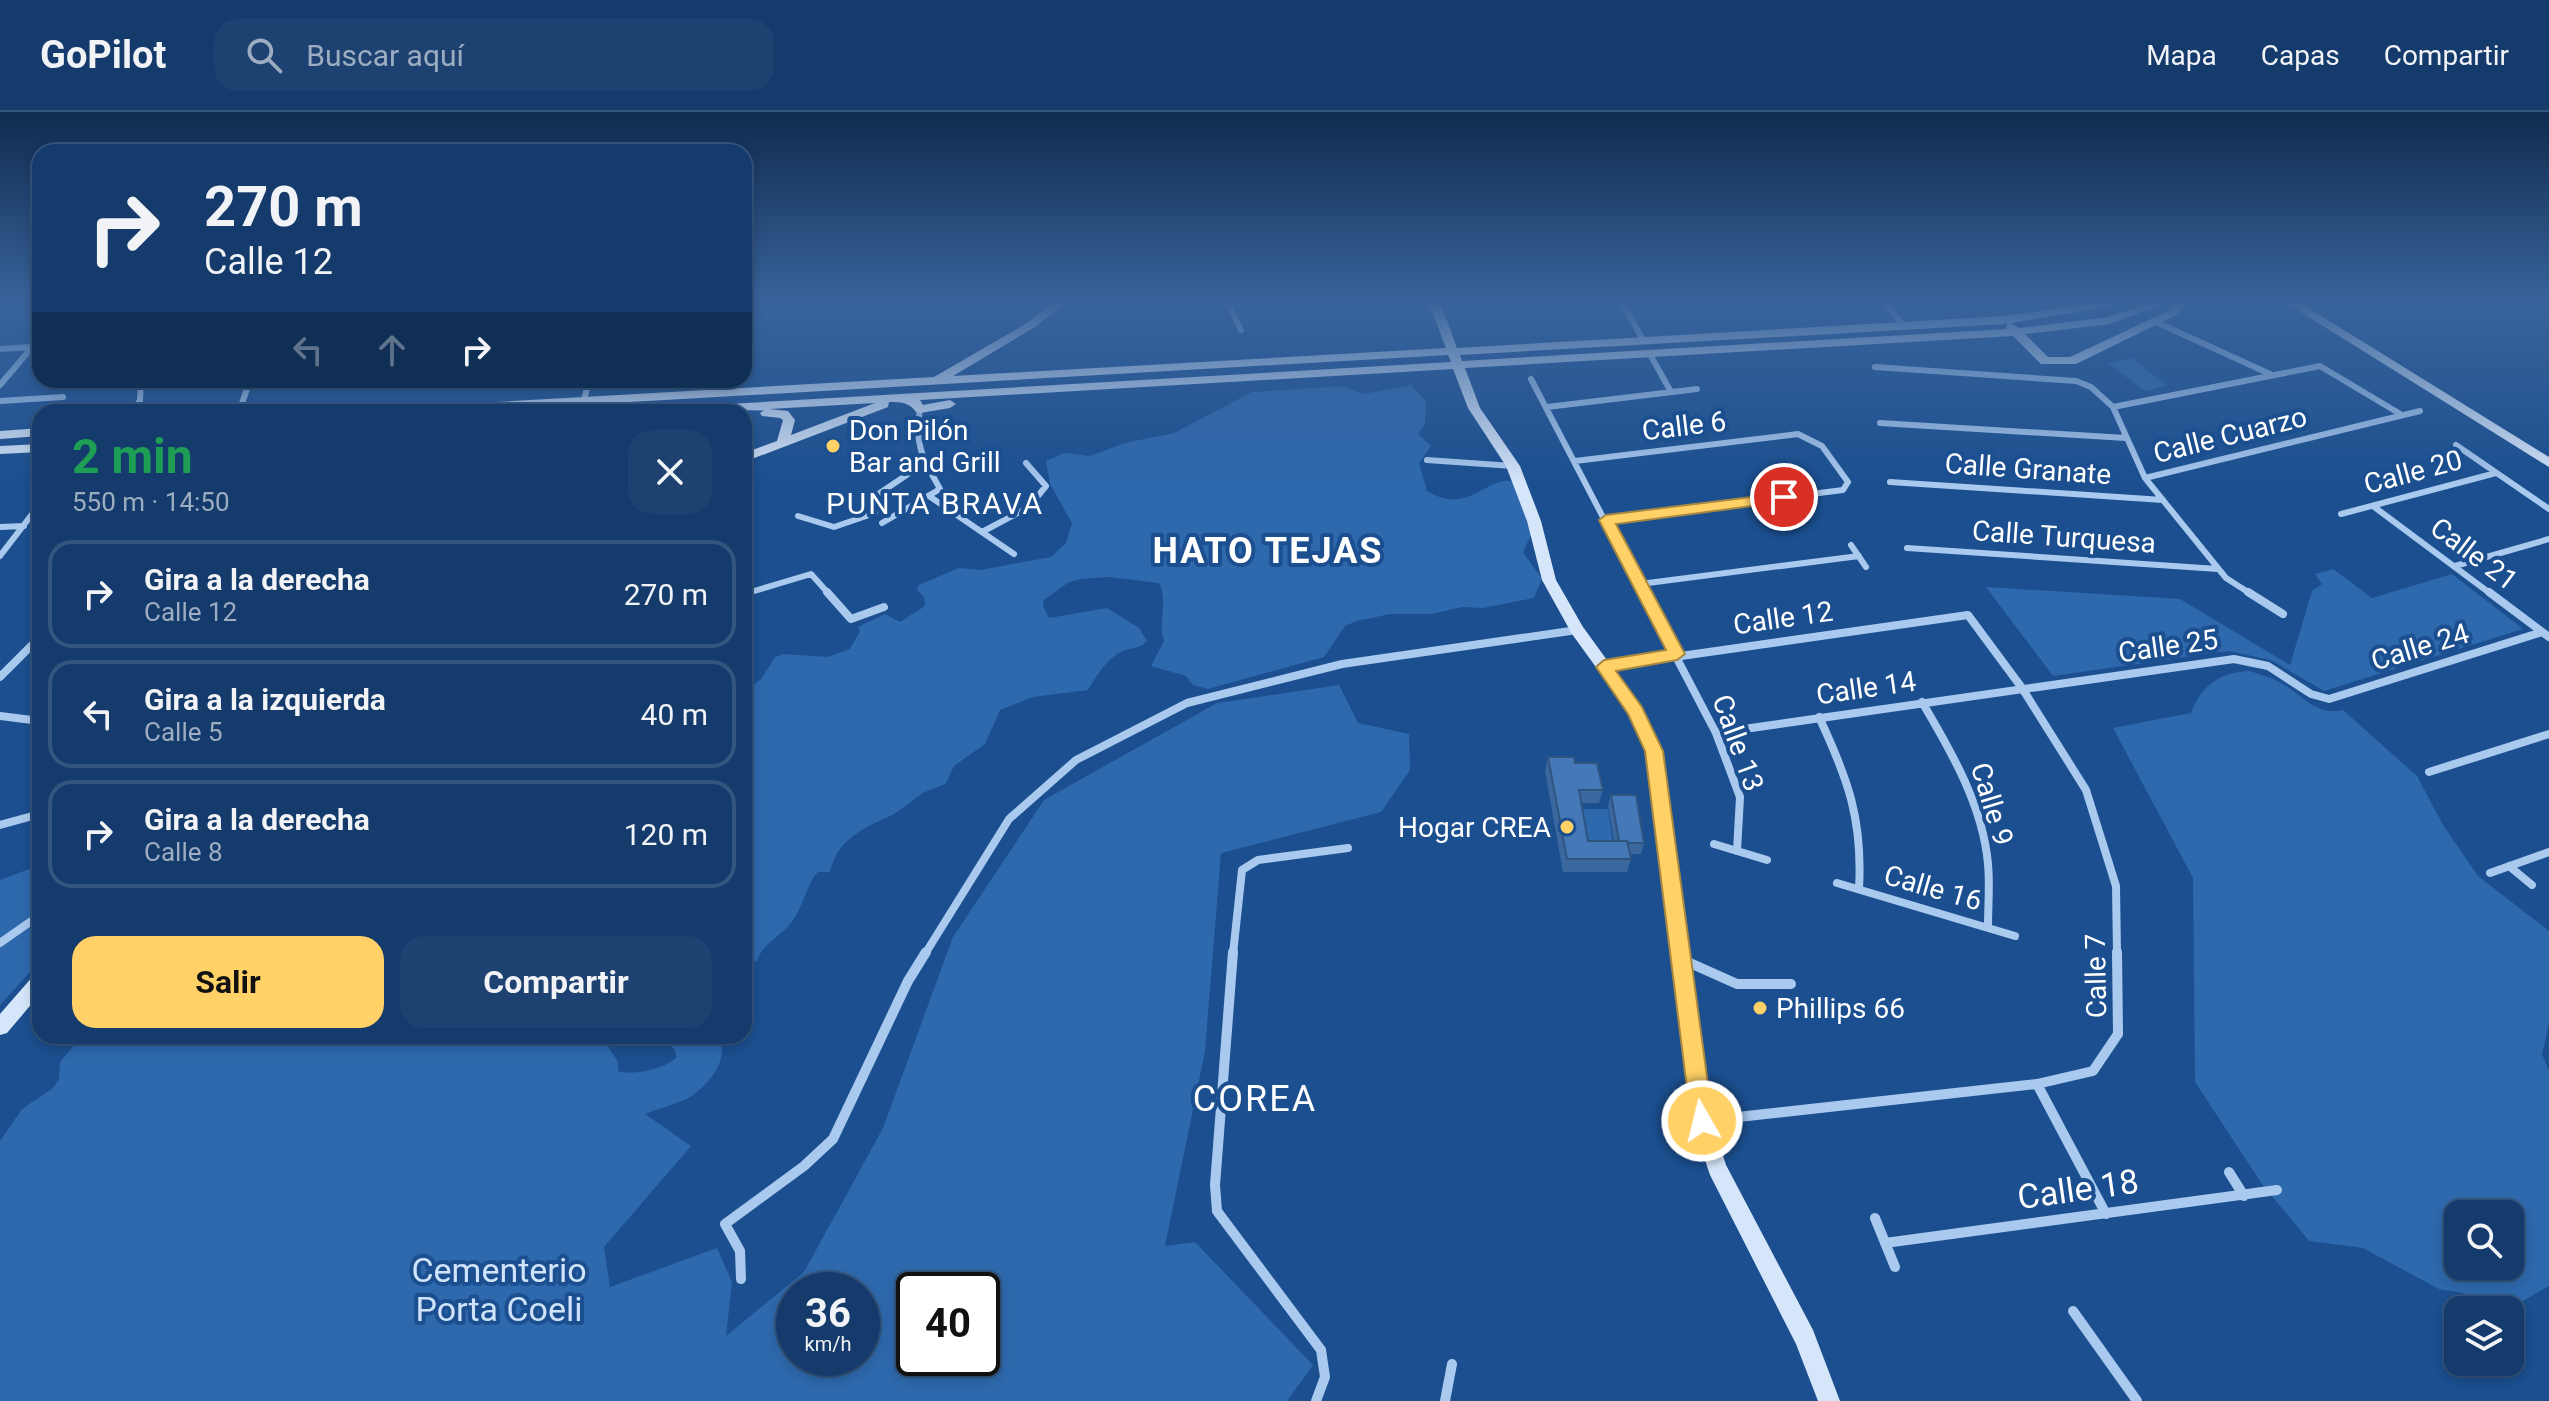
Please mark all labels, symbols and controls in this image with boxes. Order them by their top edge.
search box [214,19,774,91]
text: GoPilot [40,33,166,77]
icon: search [242,33,286,77]
text: Buscar aquí [306,38,464,73]
text: Mapa [2146,39,2217,72]
text: Capas [2261,39,2340,72]
text: Compartir [2384,39,2509,72]
text: 270 m [204,174,363,240]
icon: right [72,176,176,280]
text: Calle 12 [204,241,333,283]
icon: left [286,328,330,372]
icon: ahead [370,328,414,372]
icon: right [454,328,498,372]
street label: Calle Cuarzo [2150,400,2310,470]
street label: Calle 6 [1640,404,1728,448]
place label: Don Pilón Bar and Grill [849,414,1001,479]
text: 2 min [72,428,193,485]
button: close [628,430,712,514]
marker: Don Pilón Bar and Grill [824,437,842,455]
street label: Calle 20 [2360,443,2466,501]
street label: Calle Granate [1944,447,2112,491]
pin [1750,463,1818,531]
icon: arrive [1762,475,1806,519]
district label: PUNTA BRAVA [826,486,1044,521]
text: 550 m · 14:50 [72,487,230,517]
street label: Calle 21 [2424,511,2524,597]
street label: Calle Turquesa [1971,514,2157,560]
district label: HATO TEJAS [1152,530,1384,572]
text: Gira a la derecha [144,562,370,597]
icon: right [76,572,120,616]
text: 270 m [624,577,708,612]
street label: Calle 12 [1731,595,1835,641]
text: Calle 12 [144,597,237,627]
street label: Calle 24 [2367,616,2473,677]
street label: Calle 25 [2116,623,2220,669]
street label: Calle 14 [1814,665,1918,711]
text: Gira a la izquierda [144,682,386,717]
street label: Calle 13 [1705,690,1771,796]
icon: left [76,692,120,736]
text: 40 m [641,697,708,732]
text: Calle 5 [144,717,223,747]
street label: Calle 9 [1964,759,2020,849]
text: Gira a la derecha [144,802,370,837]
place label: Hogar CREA [1398,811,1551,844]
icon: right [76,812,120,856]
text: 120 m [624,817,708,852]
marker: Hogar CREA [1558,818,1576,836]
text: Calle 8 [144,837,223,867]
street label: Calle 16 [1880,858,1986,918]
street label: Calle 7 [2079,933,2113,1019]
button: Salir [72,936,384,1028]
button: Compartir [400,936,712,1028]
place label: Phillips 66 [1776,992,1905,1025]
marker: Phillips 66 [1751,999,1769,1017]
district label: COREA [1193,1078,1317,1120]
position arrow [1660,1079,1744,1163]
street label: Calle 18 [2015,1161,2141,1217]
map controls [2444,1200,2524,1376]
button: search [2444,1200,2524,1280]
park label: Cementerio Porta Coeli [411,1250,587,1329]
speed limit sign: 40 [896,1272,1000,1376]
text: 36 [805,1290,851,1337]
button: layers [2444,1296,2524,1376]
text: km/h [805,1332,851,1356]

